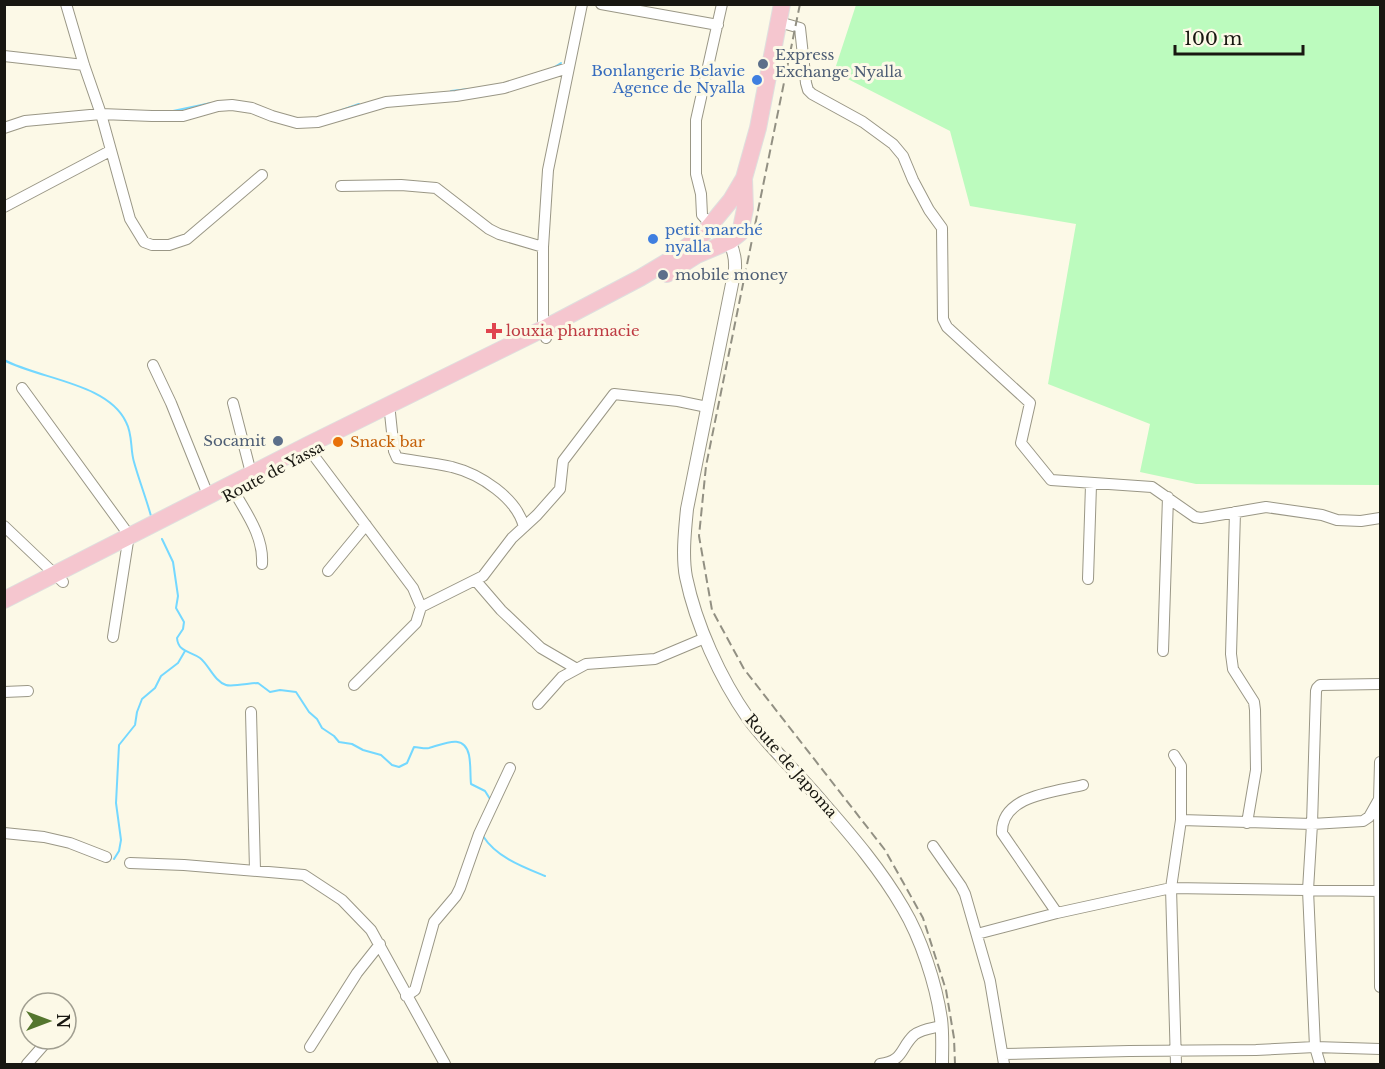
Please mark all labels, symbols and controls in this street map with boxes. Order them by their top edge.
scale bar [1175,18,1302,56]
text: 100 m [1184,28,1242,50]
place label: Express Exchange Nyalla [775,45,903,81]
marker: Express Exchange Nyalla [756,57,770,71]
place label: Bonlangerie Belavie Agence de Nyalla [591,61,746,97]
marker: Bonlangerie Belavie Agence de Nyalla [750,73,764,87]
place label: petit marché nyalla [665,220,763,256]
marker: petit marché nyalla [646,232,660,246]
place label: mobile money [675,265,788,284]
marker: mobile money [656,268,670,282]
place label: louxia pharmacie [506,321,640,340]
marker: louxia pharmacie [487,324,501,338]
place label: Socamit [203,431,266,450]
place label: Snack bar [350,432,426,451]
marker: Socamit [271,434,285,448]
marker: Snack bar [331,435,345,449]
street label: Route de Yassa [219,436,327,506]
street label: Route de Japoma [741,710,842,822]
north arrow [18,991,78,1051]
text: N [53,1013,73,1029]

